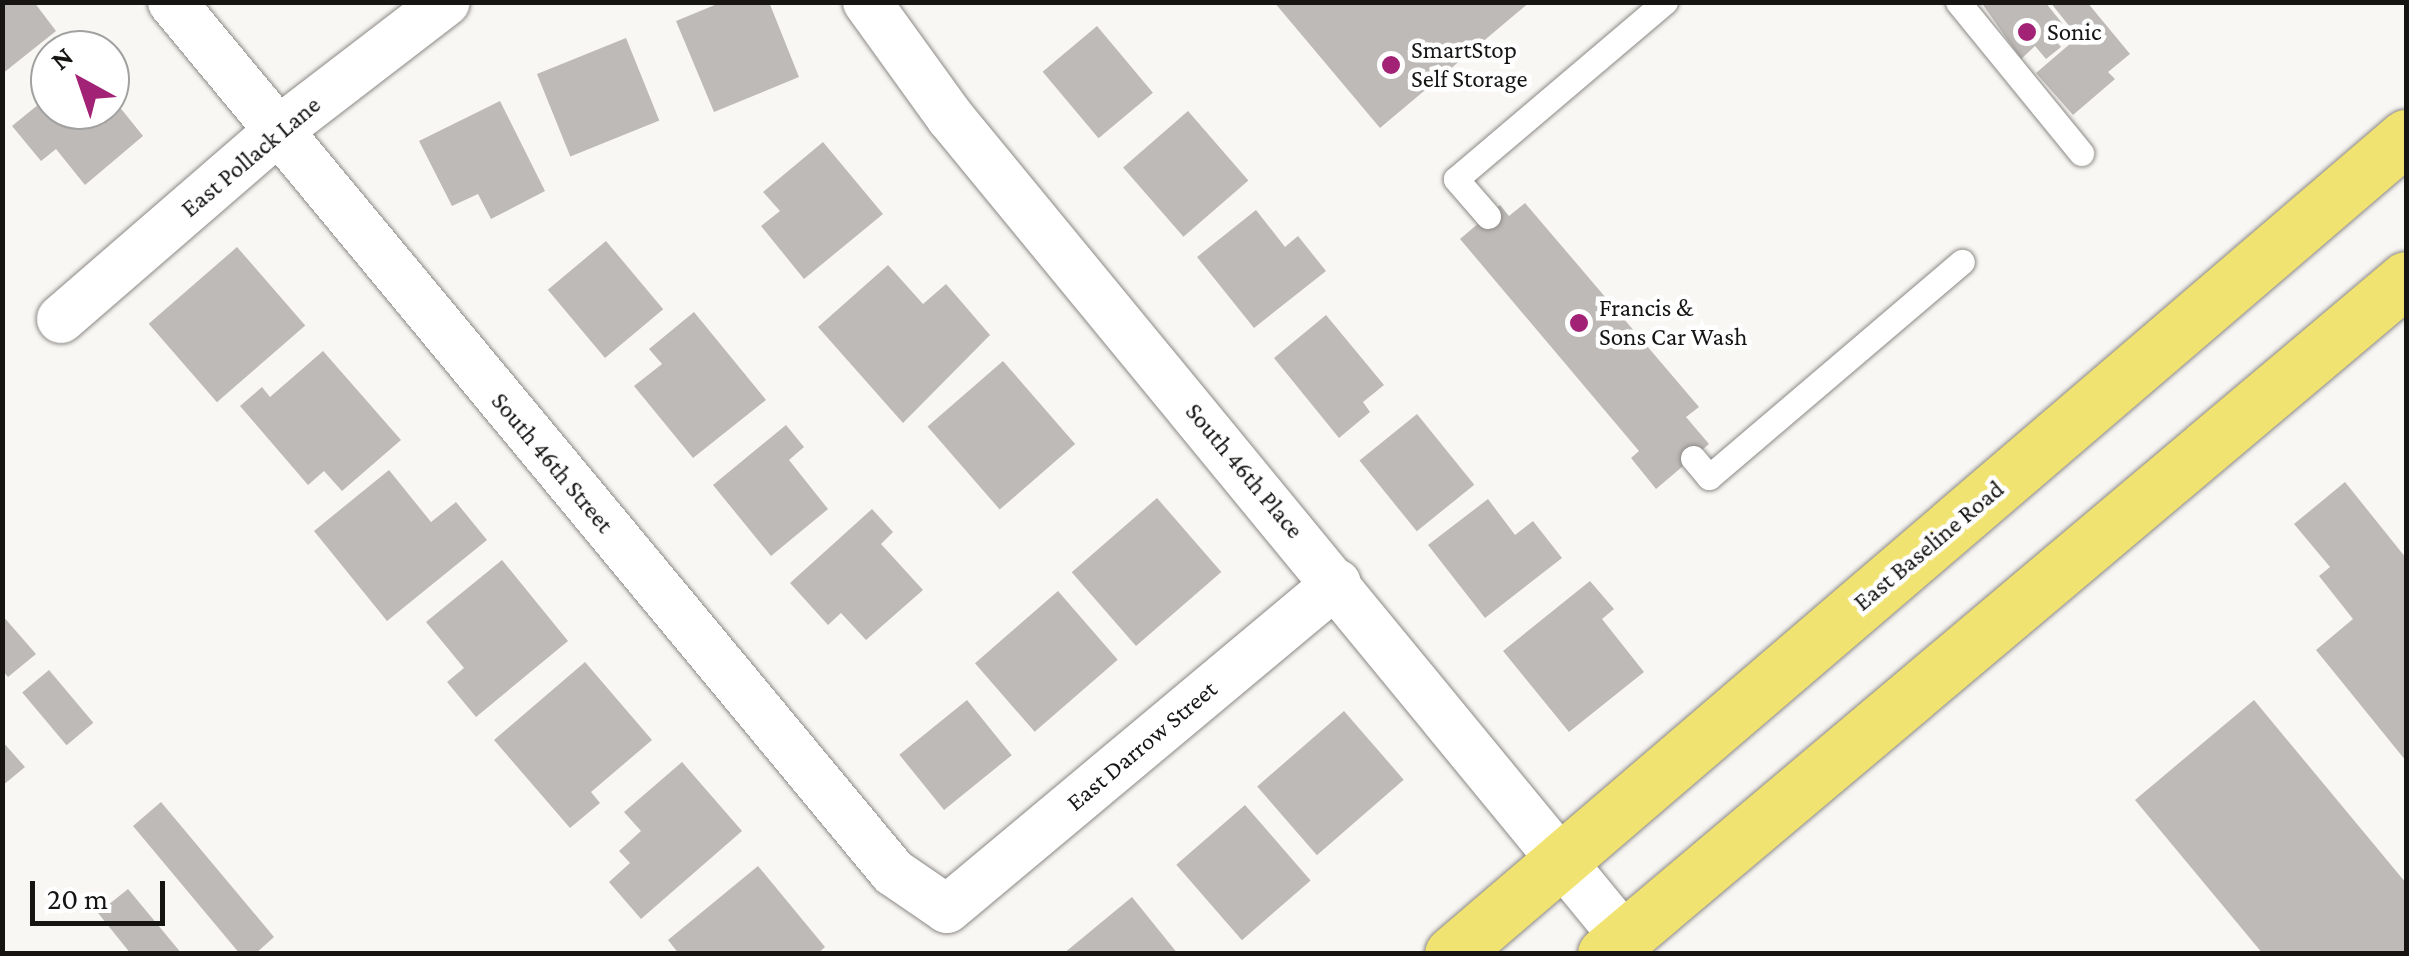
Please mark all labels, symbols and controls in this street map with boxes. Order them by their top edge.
place label: Sonic [2047,17,2101,47]
marker: Sonic [2016,21,2038,43]
north arrow [30,30,130,130]
place label: SmartStop Self Storage [1411,36,1527,95]
text: N [44,40,79,76]
marker: SmartStop Self Storage [1380,54,1402,76]
street label: East Pollack Lane [175,90,327,224]
place label: Francis & Sons Car Wash [1599,294,1747,353]
marker: Francis & Sons Car Wash [1568,312,1590,334]
street label: South 46th Street [485,387,619,539]
street label: South 46th Place [1179,397,1309,545]
street label: East Baseline Road [1848,474,2010,618]
street label: East Darrow Street [1061,674,1223,818]
scale bar [35,861,170,923]
text: 20 m [47,882,108,915]

